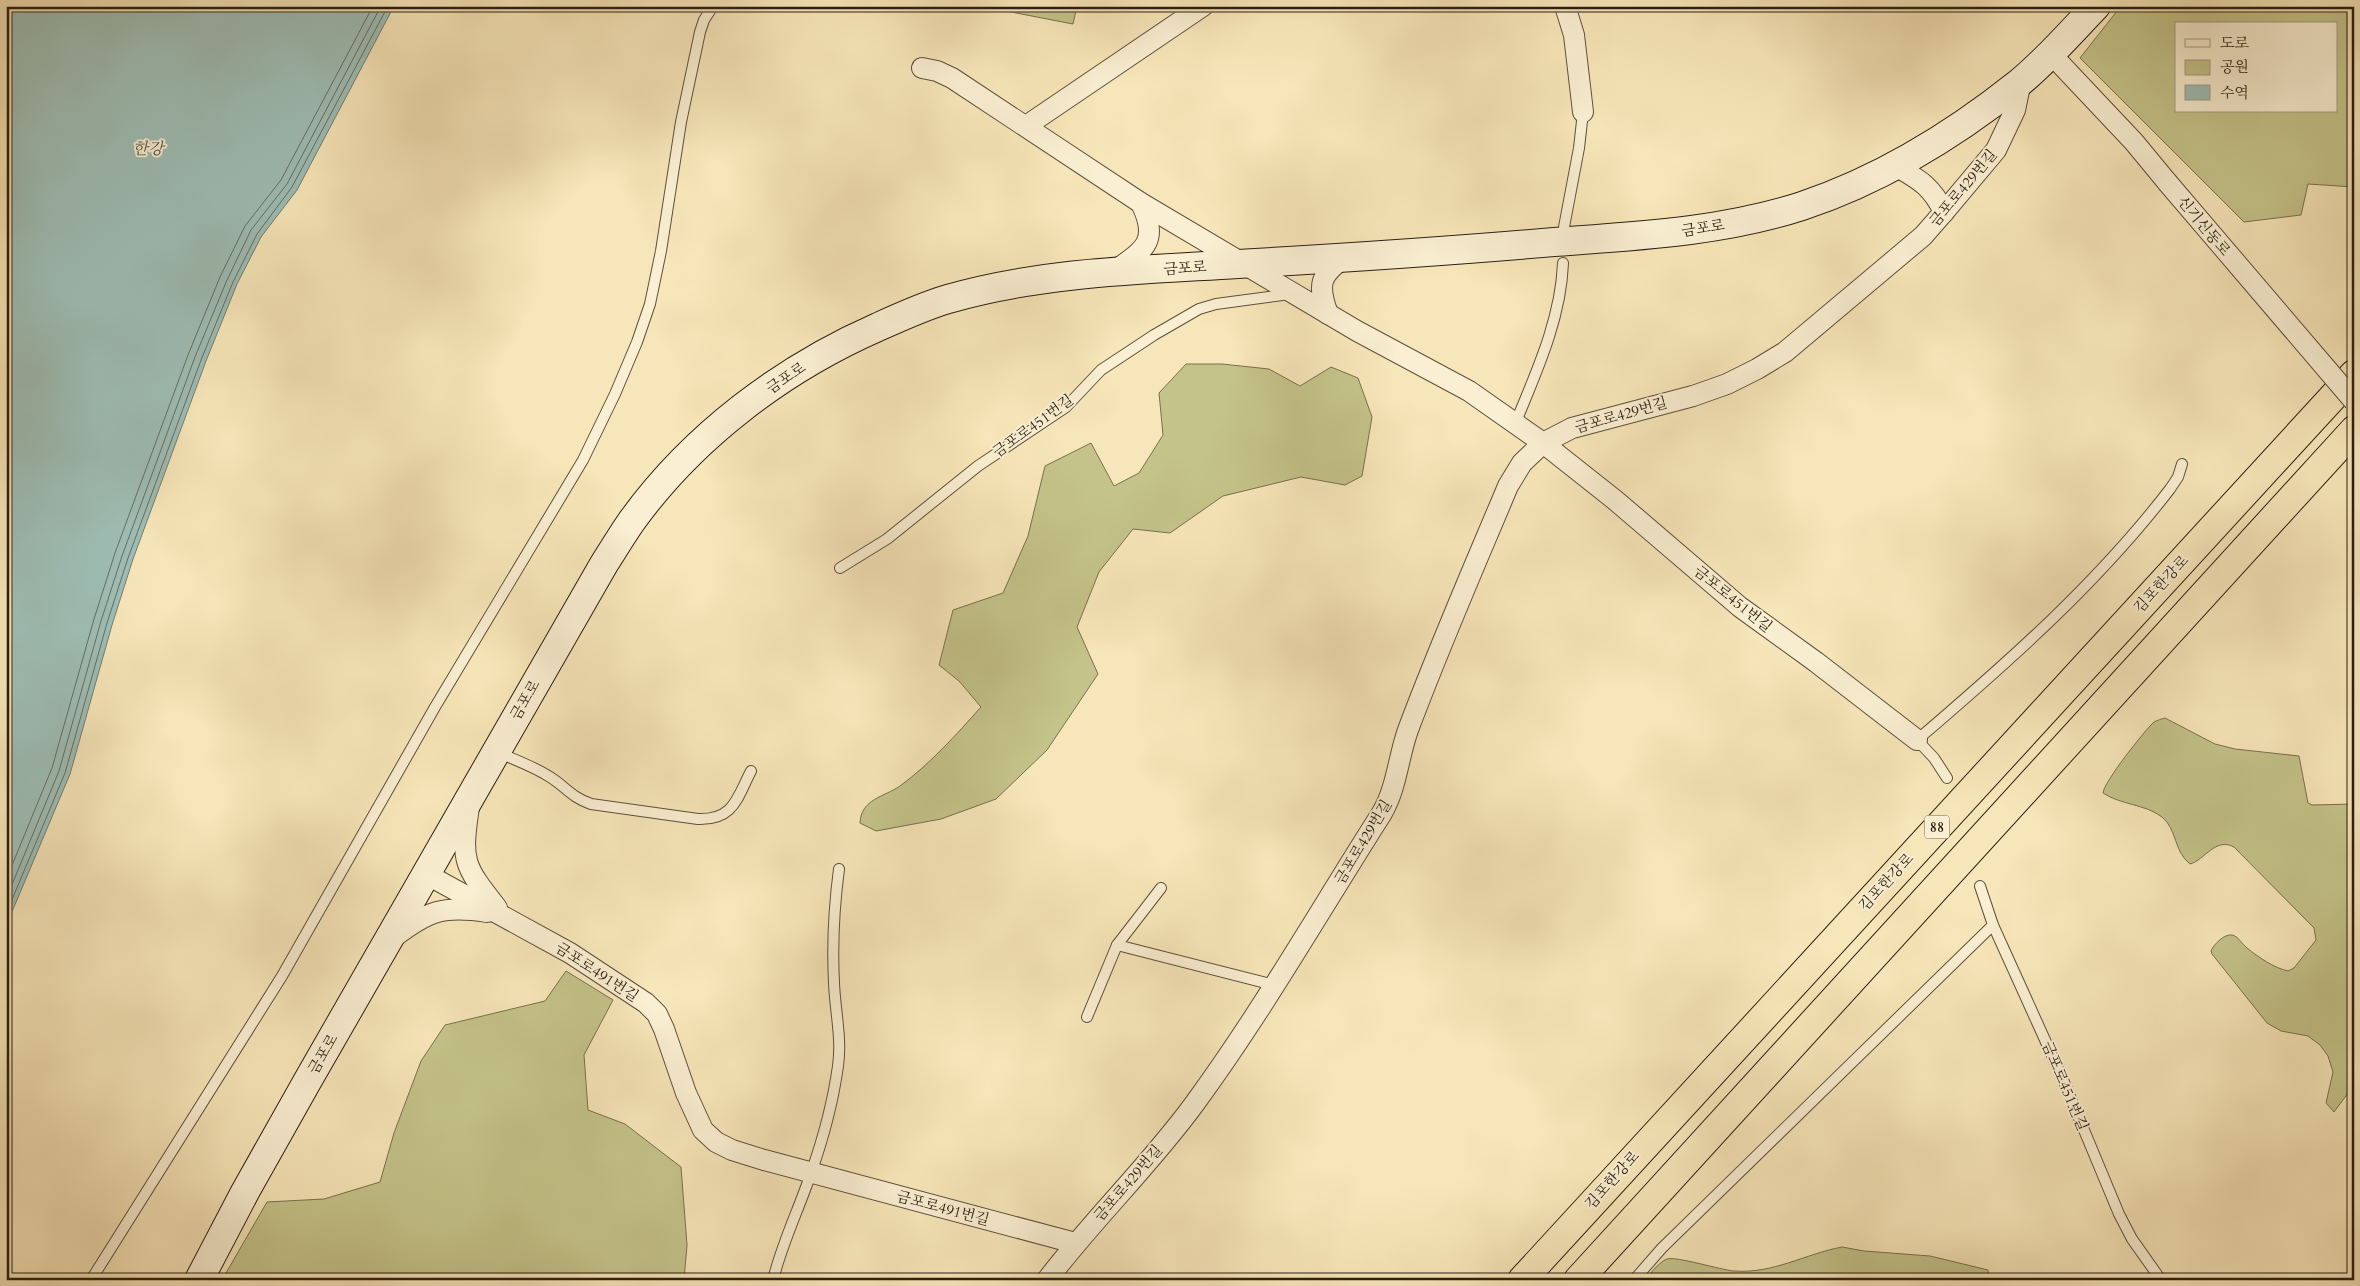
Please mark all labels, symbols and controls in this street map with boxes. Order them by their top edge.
legend [2175,22,2338,112]
text: 도로 [2220,33,2249,53]
text: 공원 [2220,57,2249,77]
text: 수역 [2220,83,2249,103]
water label: 한강 [133,138,166,160]
street label: 금포로429번길 [1925,145,2001,231]
street label: 신기신동로 [2173,192,2235,261]
street label: 금포로 [1680,215,1727,241]
street label: 금포로 [1163,256,1208,279]
street label: 금포로 [762,357,810,398]
street label: 금포로451번길 [988,390,1078,462]
street label: 금포로429번길 [1572,392,1670,438]
street label: 김포한강로 [2129,550,2193,617]
street label: 금포로451번길 [1690,561,1776,637]
street label: 금포로 [505,676,545,724]
street label: 금포로429번길 [1330,796,1396,888]
road number: 88 [1924,816,1950,839]
street label: 김포한강로 [1854,848,1918,915]
street label: 금포로491번길 [552,938,642,1006]
street label: 금포로 [303,1030,343,1078]
street label: 금포로451번길 [2037,1038,2093,1134]
street label: 금포로429번길 [1089,1140,1167,1226]
street label: 김포한강로 [1580,1146,1644,1214]
street label: 금포로491번길 [894,1186,992,1230]

